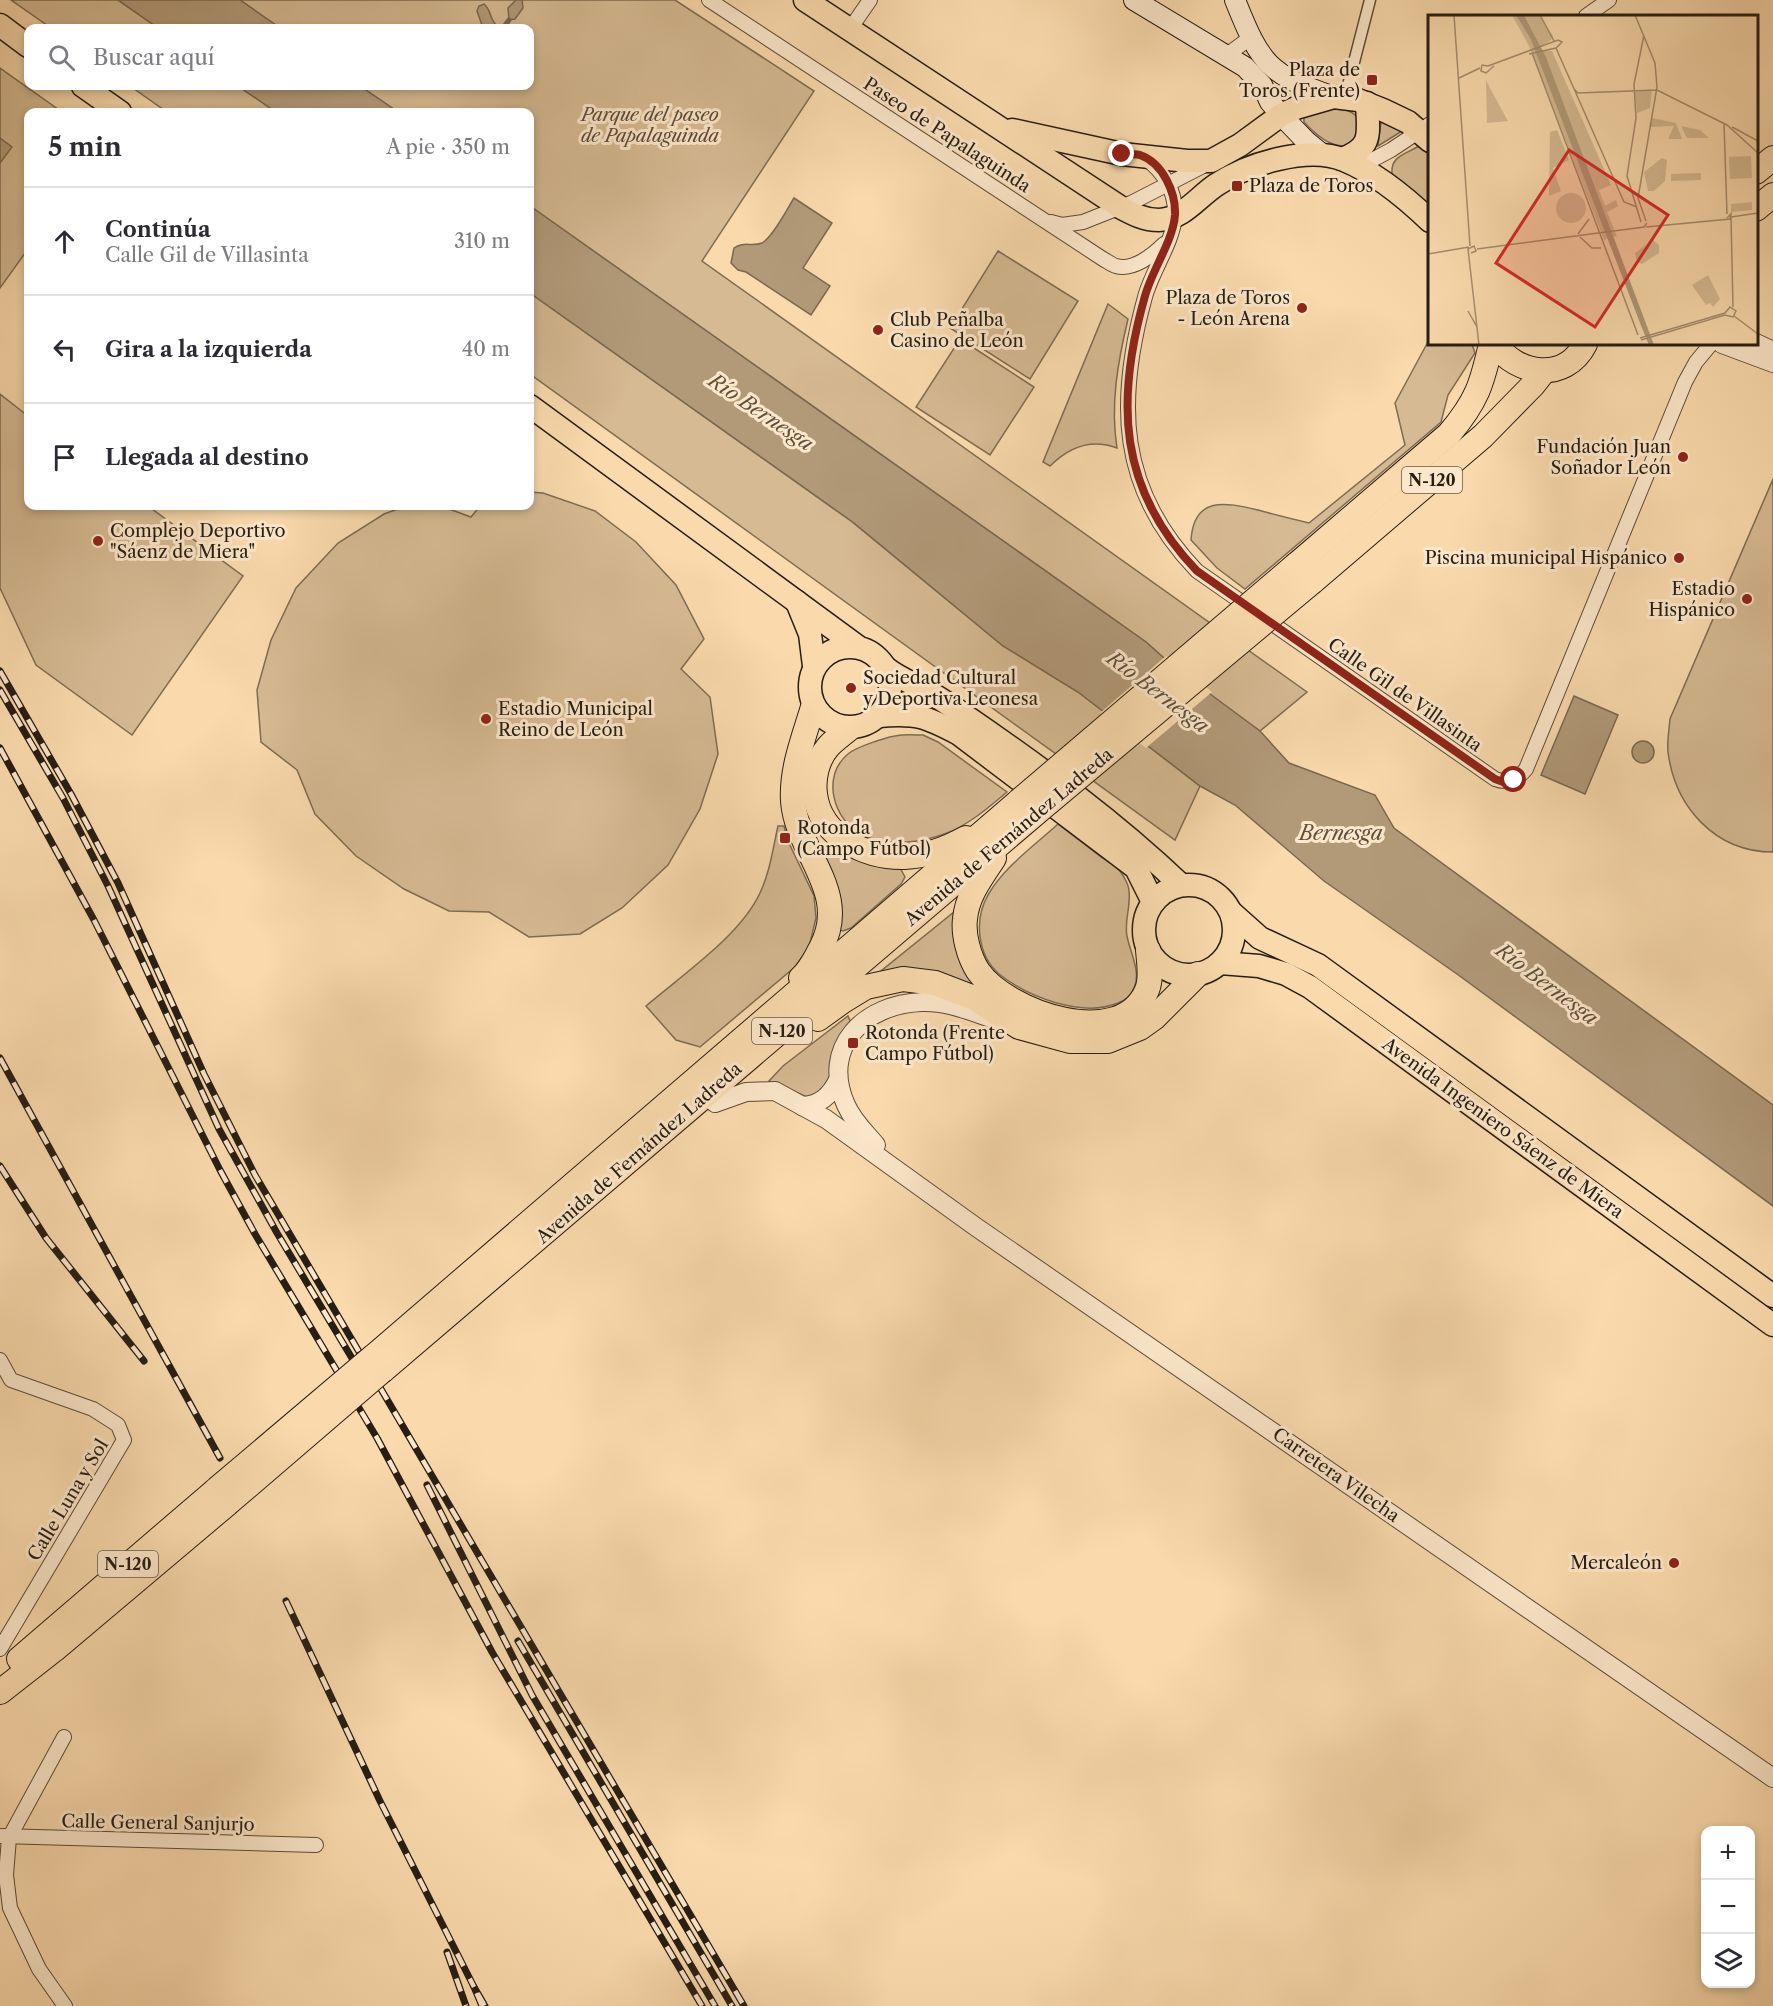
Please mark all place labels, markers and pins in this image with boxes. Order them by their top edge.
place label: Plaza de Toros (Frente) [1239,59,1360,102]
marker: Plaza de Toros (Frente) [1365,73,1379,87]
place label: Plaza de Toros [1249,175,1373,197]
marker: Plaza de Toros [1230,179,1244,193]
place label: Plaza de Toros - León Arena [1166,287,1290,330]
marker: Plaza de Toros - León Arena [1295,301,1309,315]
place label: Club Peñalba Casino de León [890,309,1024,352]
marker: Club Peñalba Casino de León [871,323,885,337]
place label: Fundación Juan Soñador León [1536,436,1671,479]
marker: Fundación Juan Soñador León [1676,450,1690,464]
place label: Complejo Deportivo "Sáenz de Miera" [110,520,285,563]
marker: Complejo Deportivo "Sáenz de Miera" [91,534,105,548]
place label: Piscina municipal Hispánico [1425,547,1667,569]
marker: Piscina municipal Hispánico [1672,551,1686,565]
place label: Estadio Hispánico [1648,578,1735,621]
marker: Estadio Hispánico [1740,592,1754,606]
place label: Sociedad Cultural y Deportiva Leonesa [862,667,1039,710]
marker: Sociedad Cultural y Deportiva Leonesa [844,681,858,695]
place label: Estadio Municipal Reino de León [498,698,653,741]
marker: Estadio Municipal Reino de León [479,712,493,726]
place label: Rotonda (Campo Fútbol) [797,817,931,860]
marker: Rotonda (Campo Fútbol) [778,831,792,845]
place label: Rotonda (Frente Campo Fútbol) [865,1022,1005,1065]
marker: Rotonda (Frente Campo Fútbol) [846,1036,860,1050]
place label: Mercaleón [1570,1552,1662,1574]
marker: Mercaleón [1667,1556,1681,1570]

